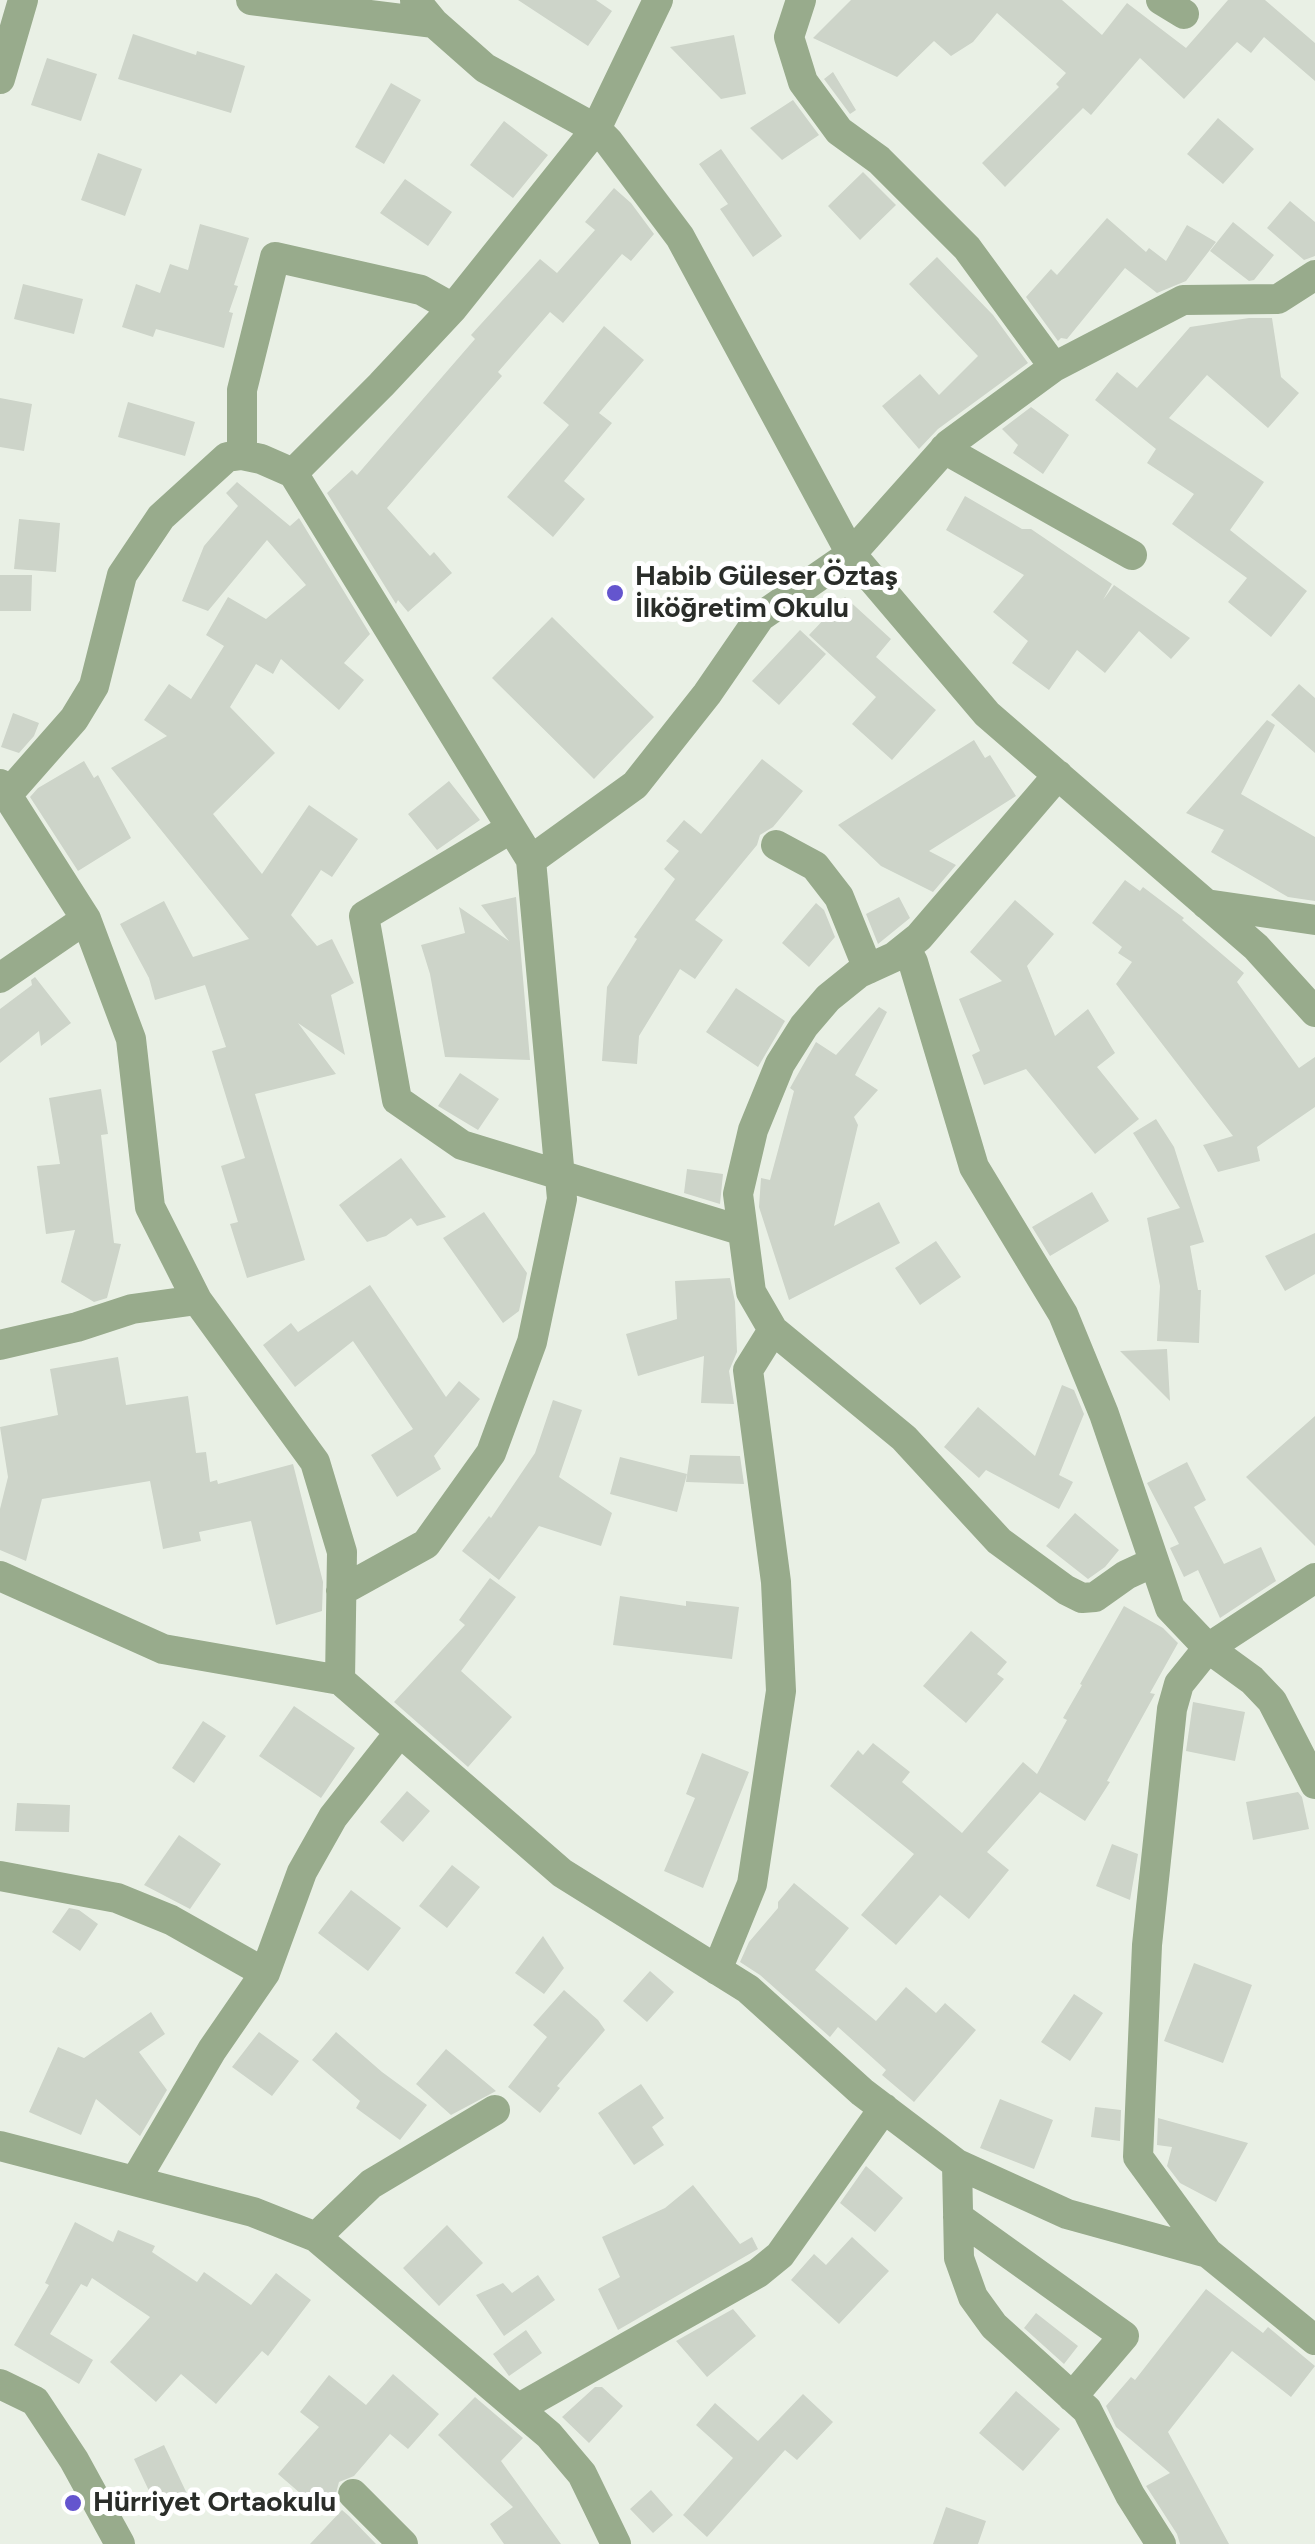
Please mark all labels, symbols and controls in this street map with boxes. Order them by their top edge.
place label: Habib Güleser Öztaş İlköğretim Okulu [635,560,898,626]
marker: Habib Güleser Öztaş İlköğretim Okulu [604,582,626,604]
place label: Hürriyet Ortaokulu [93,2486,336,2520]
marker: Hürriyet Ortaokulu [62,2492,84,2514]

